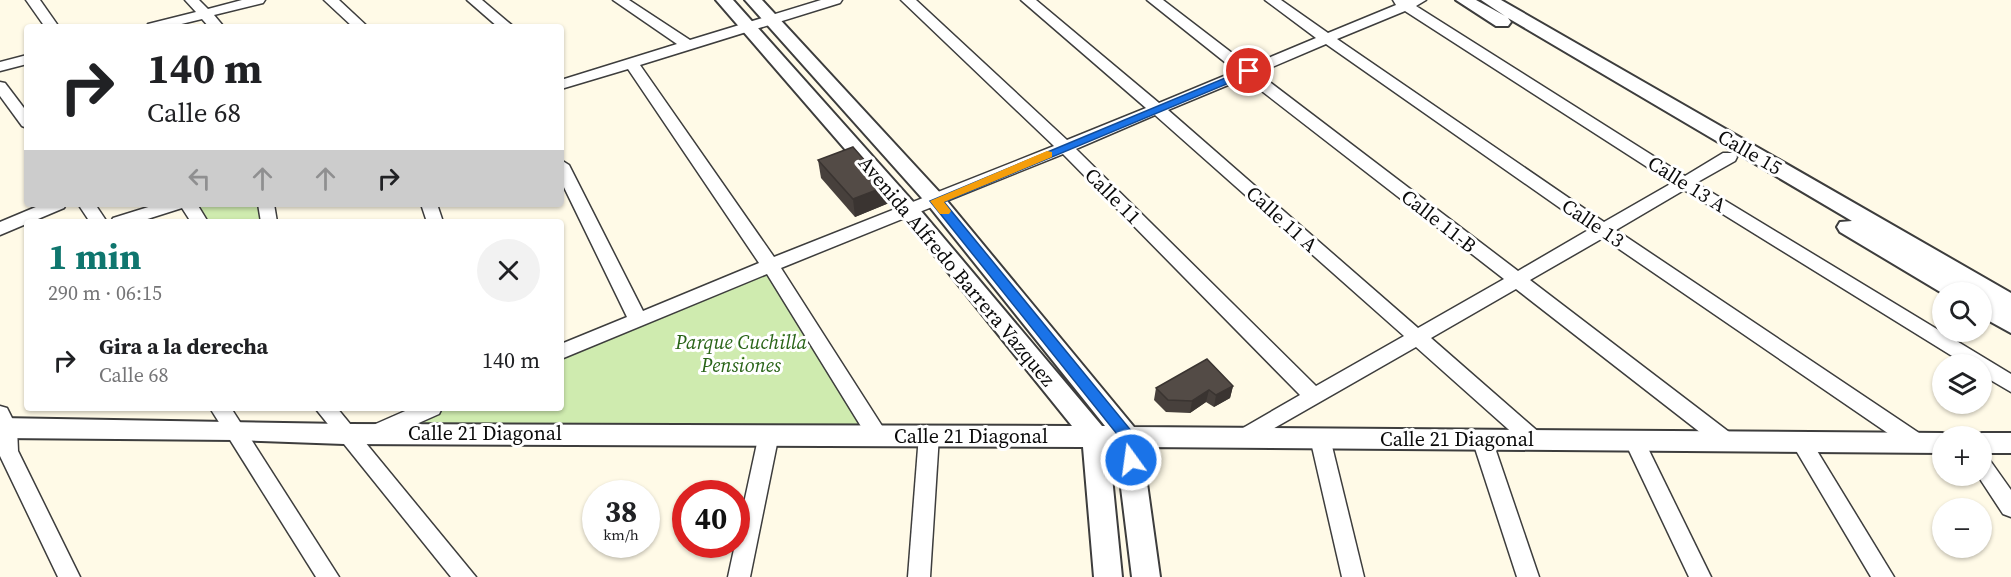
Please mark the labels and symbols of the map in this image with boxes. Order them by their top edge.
pin [1223,45,1274,96]
street label: Calle 15 [1713,122,1787,182]
street label: Calle 13 A [1642,149,1732,219]
street label: Avenida Alfredo Barrera Vazquez [852,150,1062,392]
street label: Calle 11 [1078,161,1148,231]
street label: Calle 11 A [1240,179,1324,259]
street label: Calle 11-B [1396,183,1482,259]
street label: Calle 13 [1556,192,1630,254]
park label: Parque Cuchilla Pensiones [674,328,807,379]
street label: Calle 21 Diagonal [408,419,562,447]
street label: Calle 21 Diagonal [894,422,1048,450]
street label: Calle 21 Diagonal [1380,425,1534,453]
position arrow [1099,428,1163,492]
speed limit sign: 40 [672,480,750,558]

